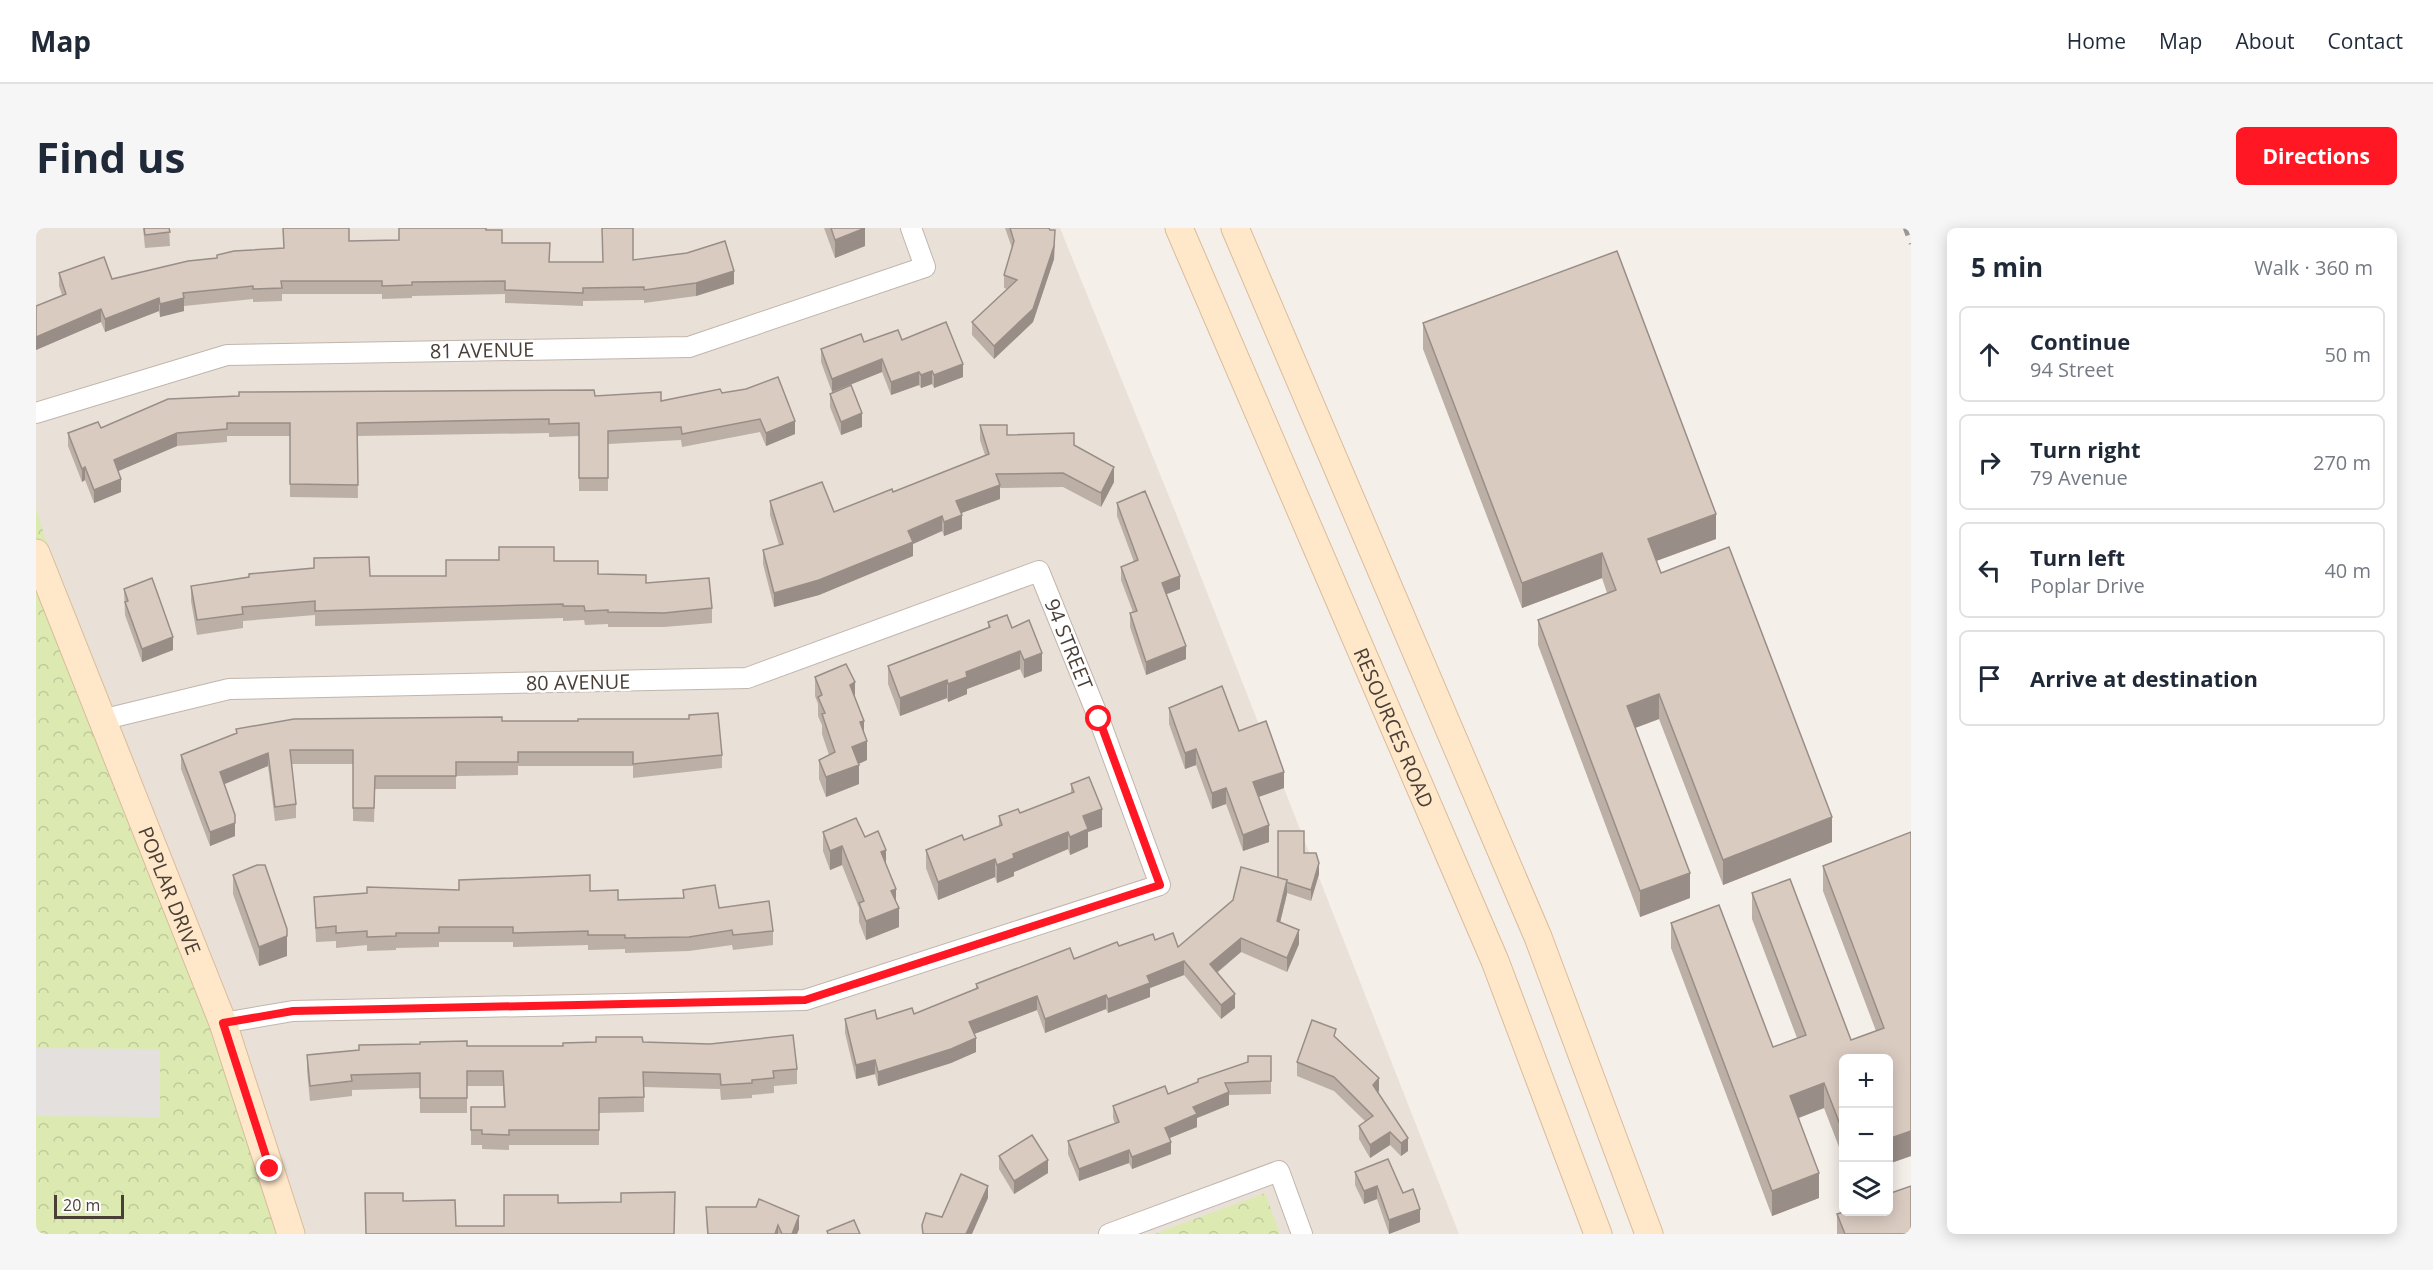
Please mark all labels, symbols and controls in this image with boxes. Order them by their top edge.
text: Map [30,22,91,60]
text: Home [2067,27,2126,55]
text: Map [2159,27,2202,55]
text: About [2235,27,2295,55]
text: Contact [2328,27,2403,55]
button: Directions [2236,127,2397,185]
text: Find us [36,128,185,185]
text: 5 min [1971,249,2043,285]
text: Walk · 360 m [2254,254,2373,281]
text: Continue [2030,326,2130,356]
street label: 81 AVENUE [430,336,534,364]
icon: ahead [1973,338,2006,371]
text: 50 m [2324,341,2371,368]
text: 94 Street [2030,356,2114,383]
text: Turn right [2030,434,2141,464]
icon: right [1973,446,2006,479]
text: 270 m [2313,449,2371,476]
text: 79 Avenue [2030,464,2128,491]
text: Turn left [2030,542,2125,572]
icon: left [1973,554,2006,587]
text: 40 m [2324,557,2371,584]
text: Poplar Drive [2030,572,2145,599]
street label: 94 STREET [1039,595,1099,693]
street label: RESOURCES ROAD [1348,643,1441,812]
icon: arrive [1973,662,2006,695]
text: Arrive at destination [2030,663,2258,693]
street label: 80 AVENUE [526,668,630,696]
route start [1085,705,1111,731]
street label: POPLAR DRIVE [133,822,208,958]
map controls [1839,1054,1893,1216]
button: + [1839,1054,1893,1108]
button: − [1839,1108,1893,1162]
route end [256,1155,282,1181]
button: layers [1839,1162,1893,1216]
scale bar [54,1192,124,1220]
text: 20 m [63,1194,100,1216]

